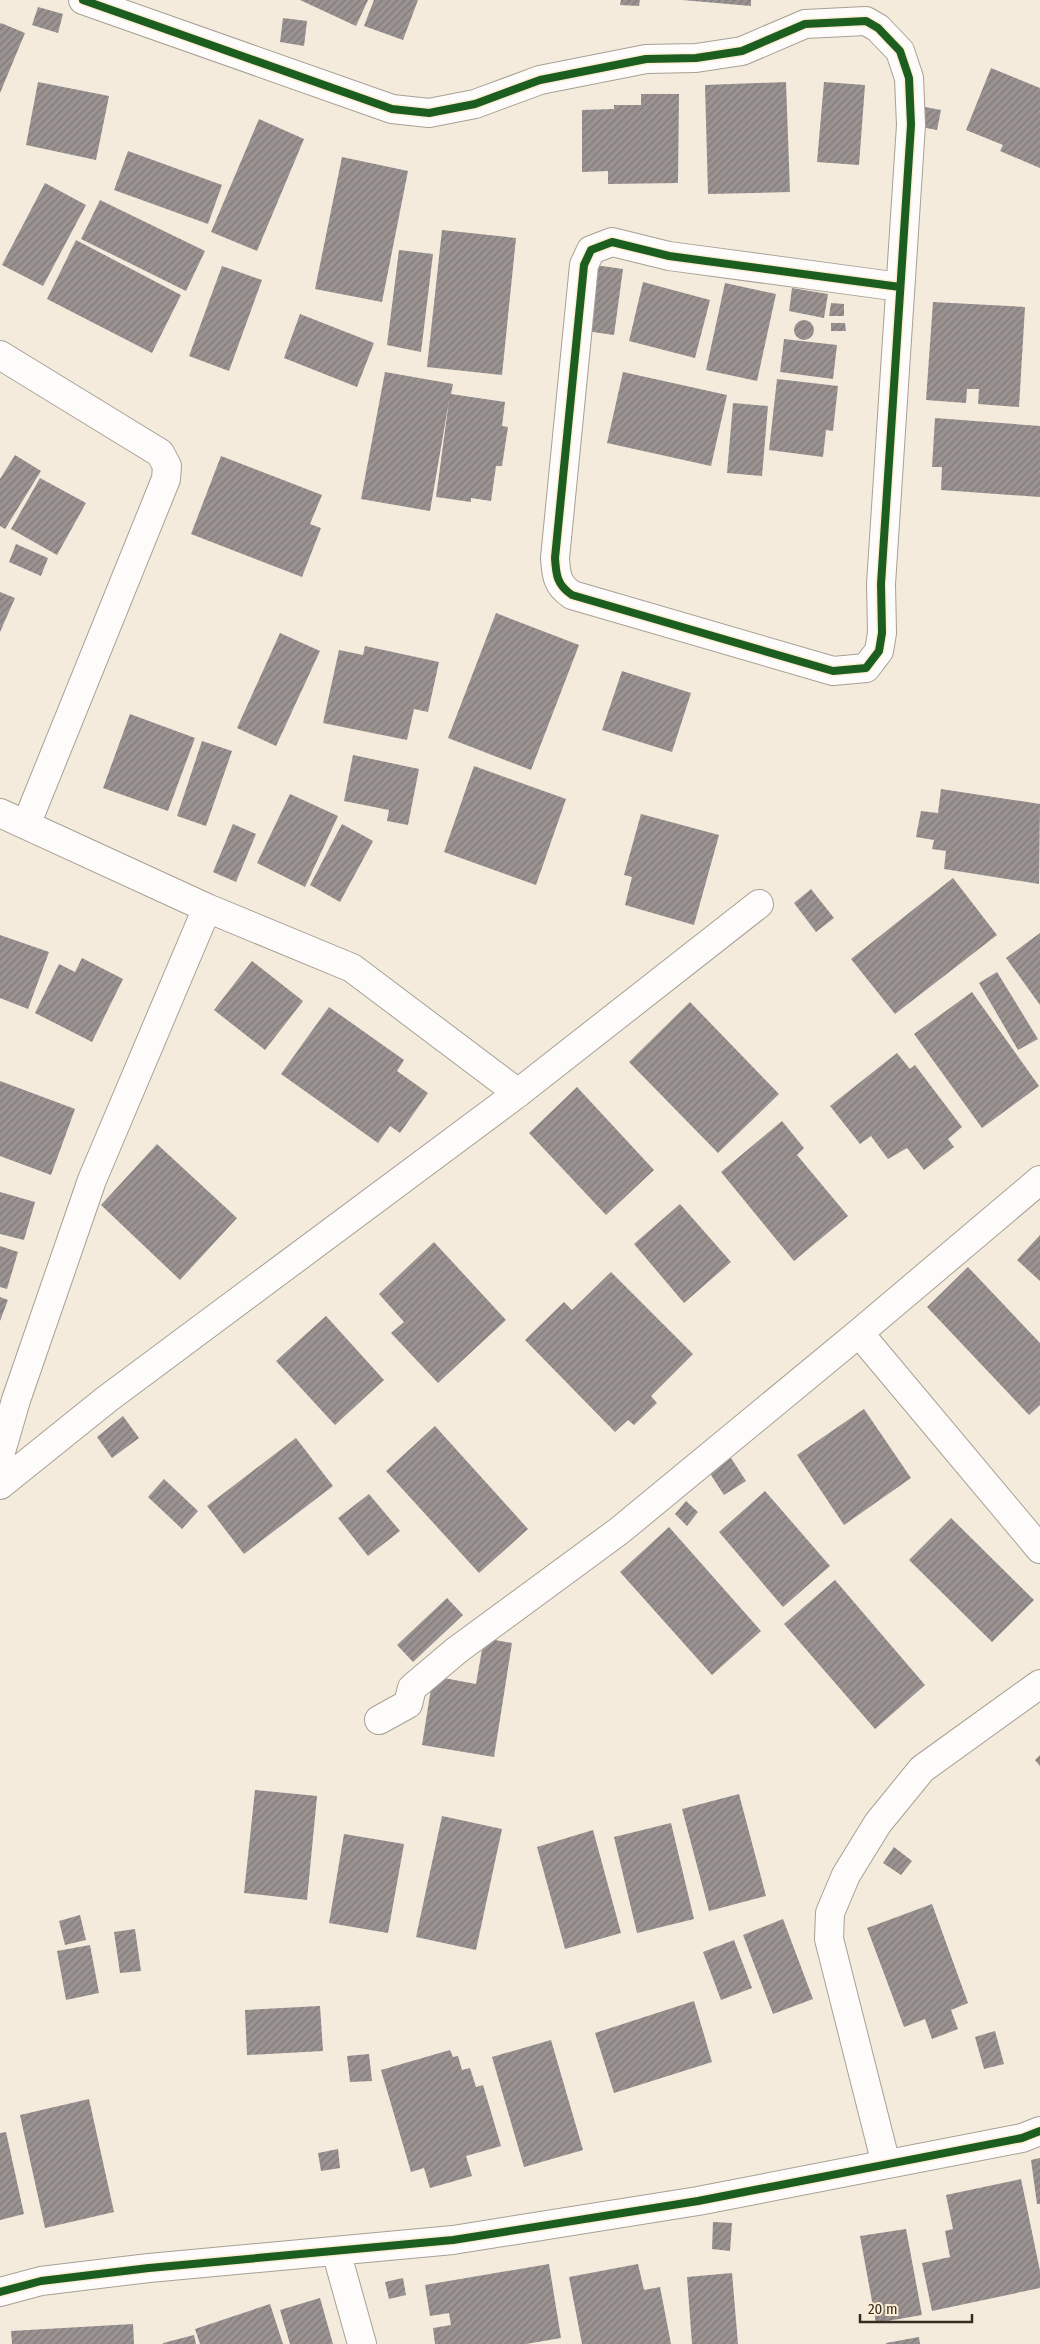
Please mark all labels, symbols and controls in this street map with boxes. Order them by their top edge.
scale bar [860,2292,972,2324]
text: 20 m [868,2300,898,2318]

